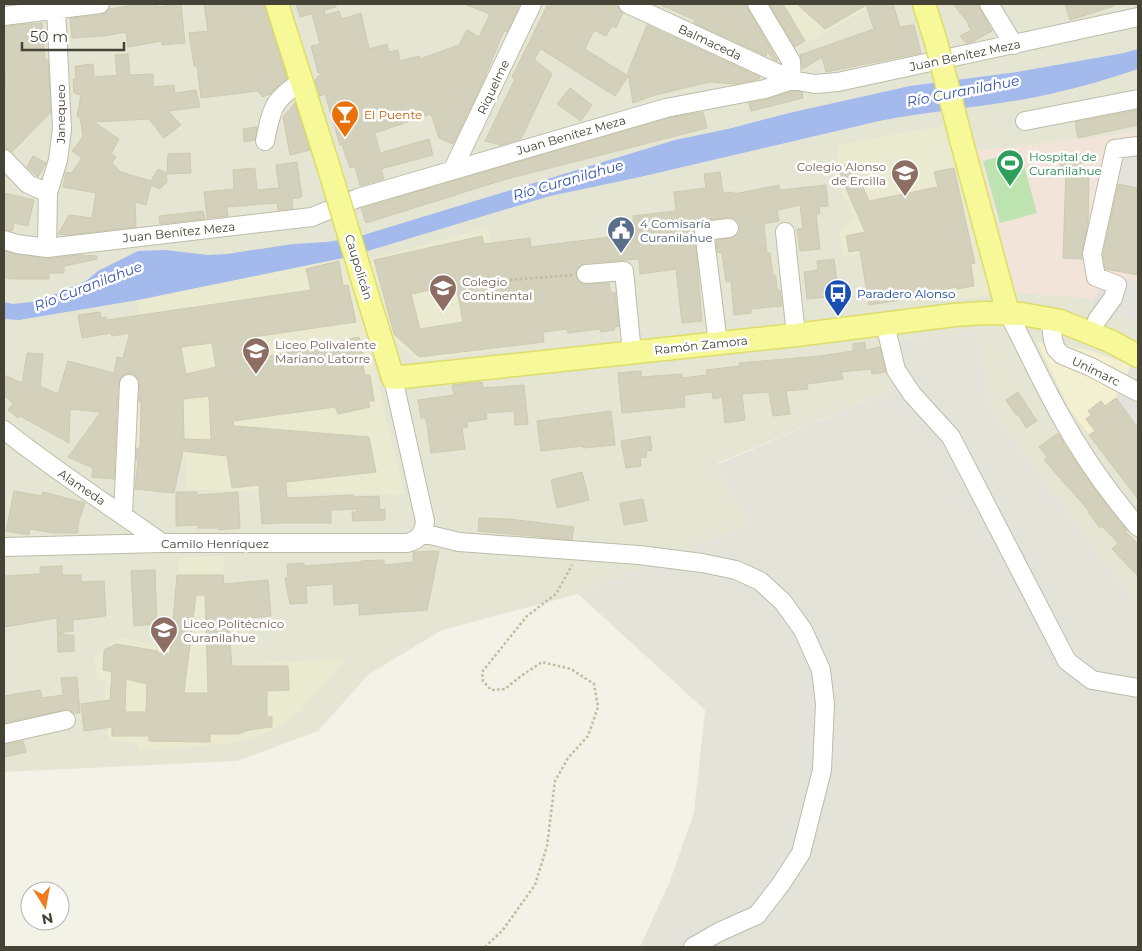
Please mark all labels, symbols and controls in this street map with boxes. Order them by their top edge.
scale bar [22,20,125,52]
street label: Balmaceda [676,21,744,63]
text: 50 m [30,27,68,46]
street label: Juan Benítez Meza [907,36,1022,74]
street label: Riquelme [474,57,512,117]
water label: Río Curanilahue [905,71,1021,111]
street label: Janequeo [53,84,68,145]
bar icon: El Puente [330,99,360,138]
place label: El Puente [364,107,422,122]
street label: Juan Benítez Meza [514,112,627,158]
sports icon: Hospital de Curanilahue [995,148,1025,187]
place label: Hospital de Curanilahue [1029,149,1102,178]
water label: Río Curanilahue [511,156,625,204]
school or university icon: Colegio Alonso de Ercilla [890,158,920,197]
place label: Colegio Alonso de Ercilla [797,159,886,188]
public building icon: 4 Comisaría Curanilahue [606,215,636,254]
place label: 4 Comisaría Curanilahue [640,216,713,245]
street label: Juan Benítez Meza [121,219,236,245]
street label: Caupolicán [342,232,376,302]
water label: Río Curanilahue [31,257,145,315]
school or university icon: Colegio Continental [428,273,458,312]
place label: Colegio Continental [462,274,532,303]
bus stop icon: Paradero Alonso [823,278,853,317]
place label: Paradero Alonso [857,286,955,301]
street label: Ramón Zamora [654,333,748,357]
school or university icon: Liceo Polivalente Mariano Latorre [241,336,271,375]
place label: Liceo Polivalente Mariano Latorre [275,337,376,366]
street label: Unimarc [1069,353,1123,389]
street label: Alameda [55,466,109,508]
street label: Camilo Henríquez [161,536,269,551]
school or university icon: Liceo Politécnico Curanilahue [149,615,179,654]
place label: Liceo Politécnico Curanilahue [183,616,284,645]
north arrow [20,881,70,931]
text: N [40,909,55,929]

